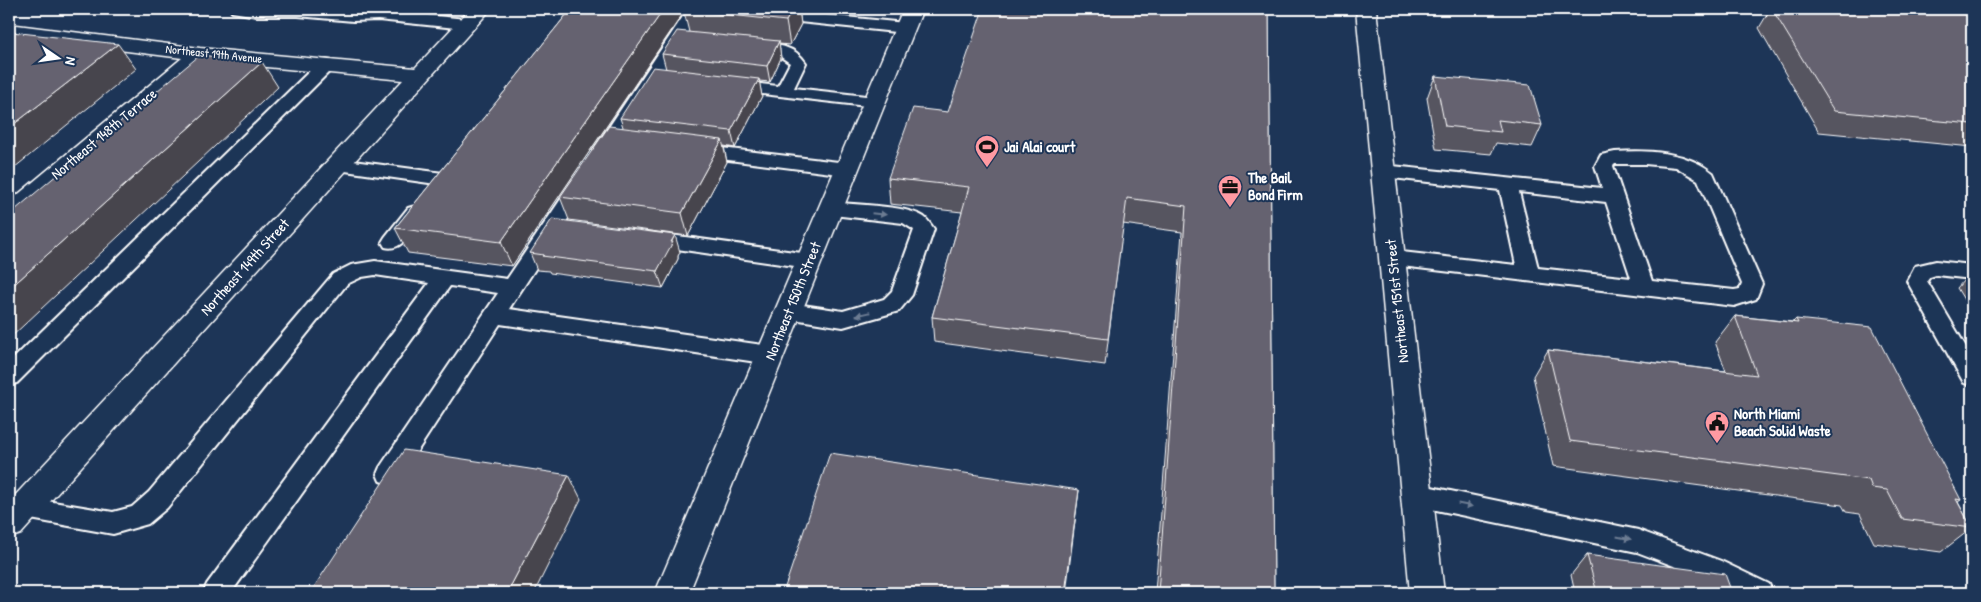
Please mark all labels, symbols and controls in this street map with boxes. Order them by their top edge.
north arrow [32,32,82,82]
street label: Northeast 19th Avenue [165,40,263,67]
text: N [61,55,81,67]
street label: Northeast 148th Terrace [46,83,161,184]
sports icon: Jai Alai court [974,134,1000,168]
place label: Jai Alai court [1004,136,1076,157]
place label: The Bail Bond Firm [1247,167,1303,205]
office icon: The Bail Bond Firm [1217,174,1243,208]
one-way arrow [871,210,887,218]
street label: Northeast 149th Street [195,213,294,320]
street label: Northeast 151st Street [1379,237,1413,364]
street label: Northeast 150th Street [759,238,826,363]
one-way arrow [856,310,871,318]
place label: North Miami Beach Solid Waste [1734,403,1831,441]
public building icon: North Miami Beach Solid Waste [1704,410,1730,444]
one-way arrow [1457,501,1472,509]
one-way arrow [1616,534,1631,542]

